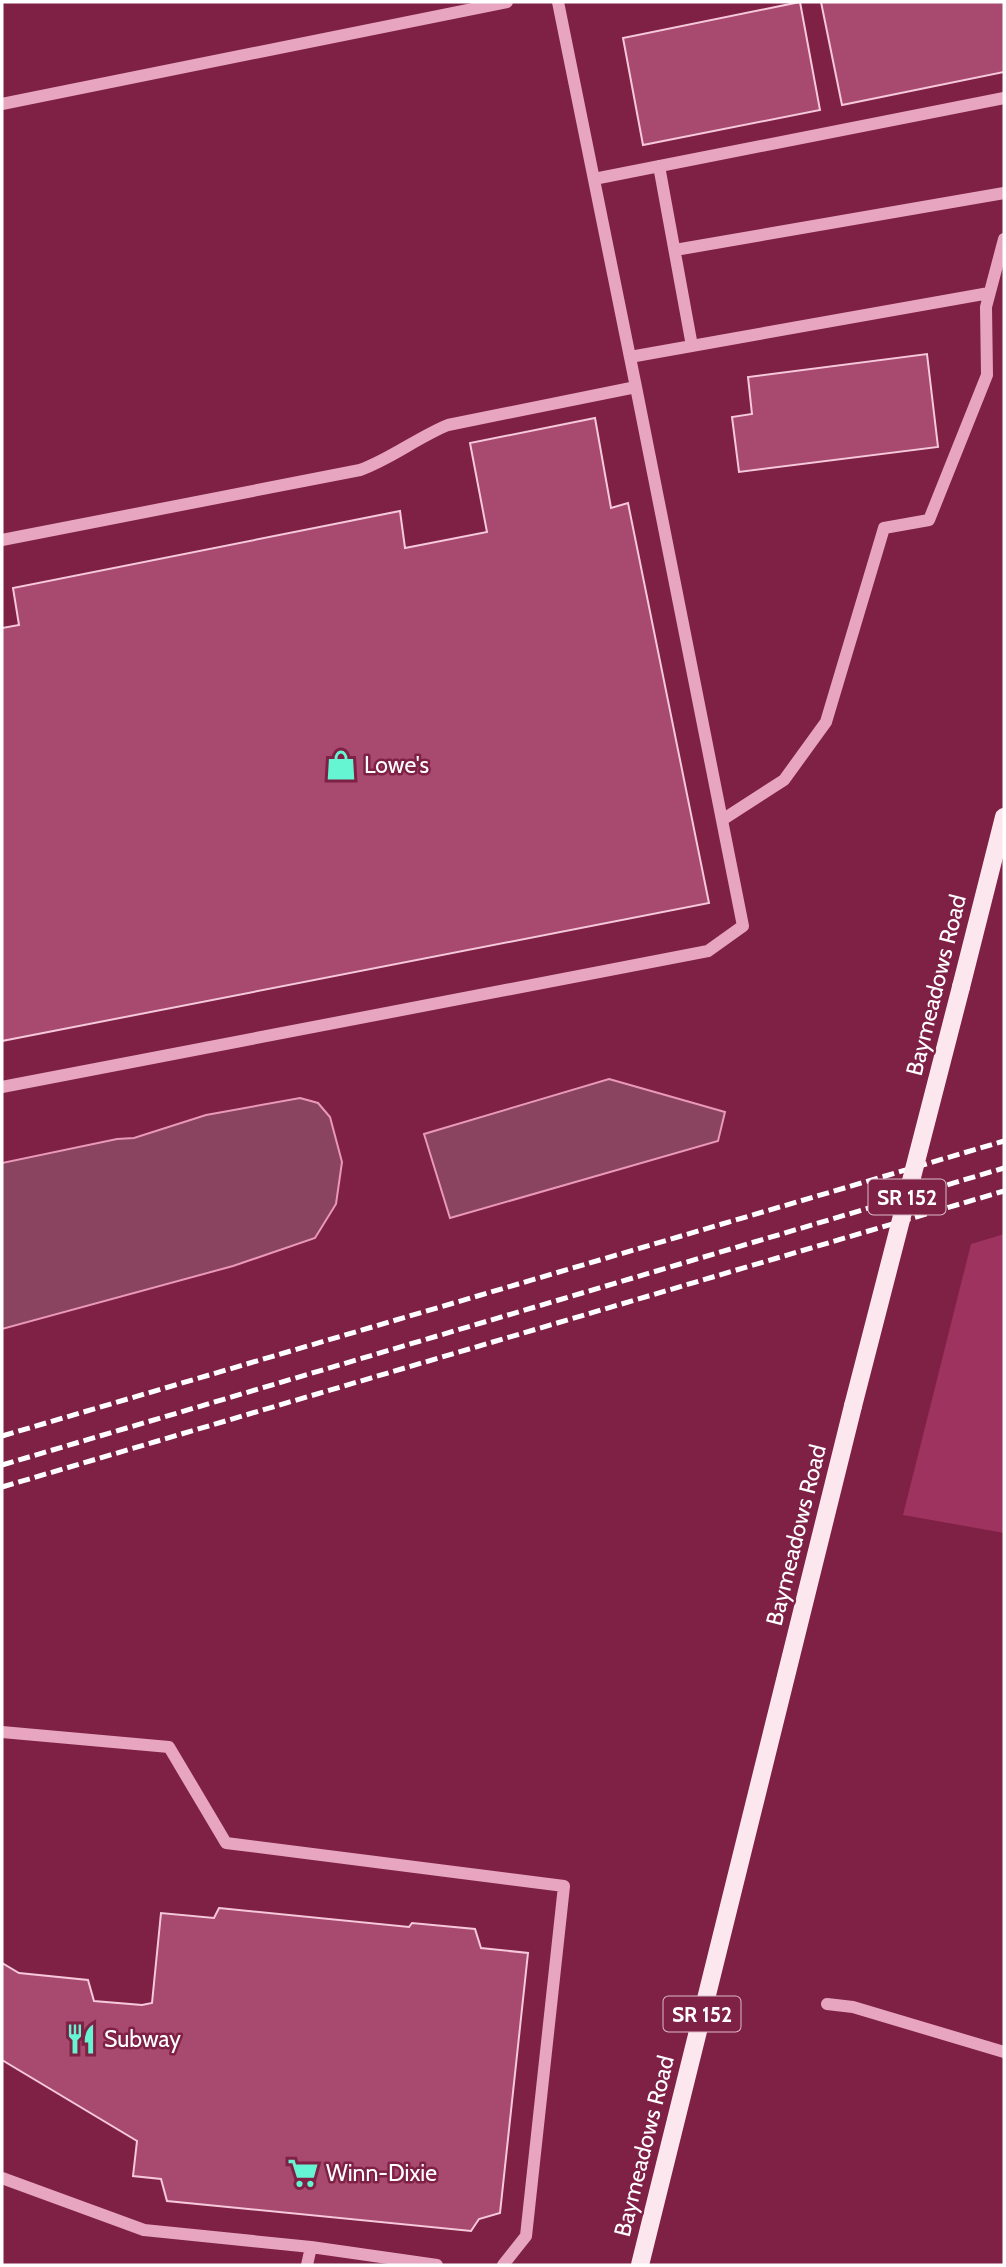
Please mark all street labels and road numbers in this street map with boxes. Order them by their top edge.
street label: Baymeadows Road [900,892,972,1078]
road number: SR 152 [869,1180,946,1214]
street label: Baymeadows Road [760,1442,832,1628]
road number: SR 152 [664,1996,740,2032]
street label: Baymeadows Road [608,2053,680,2239]

